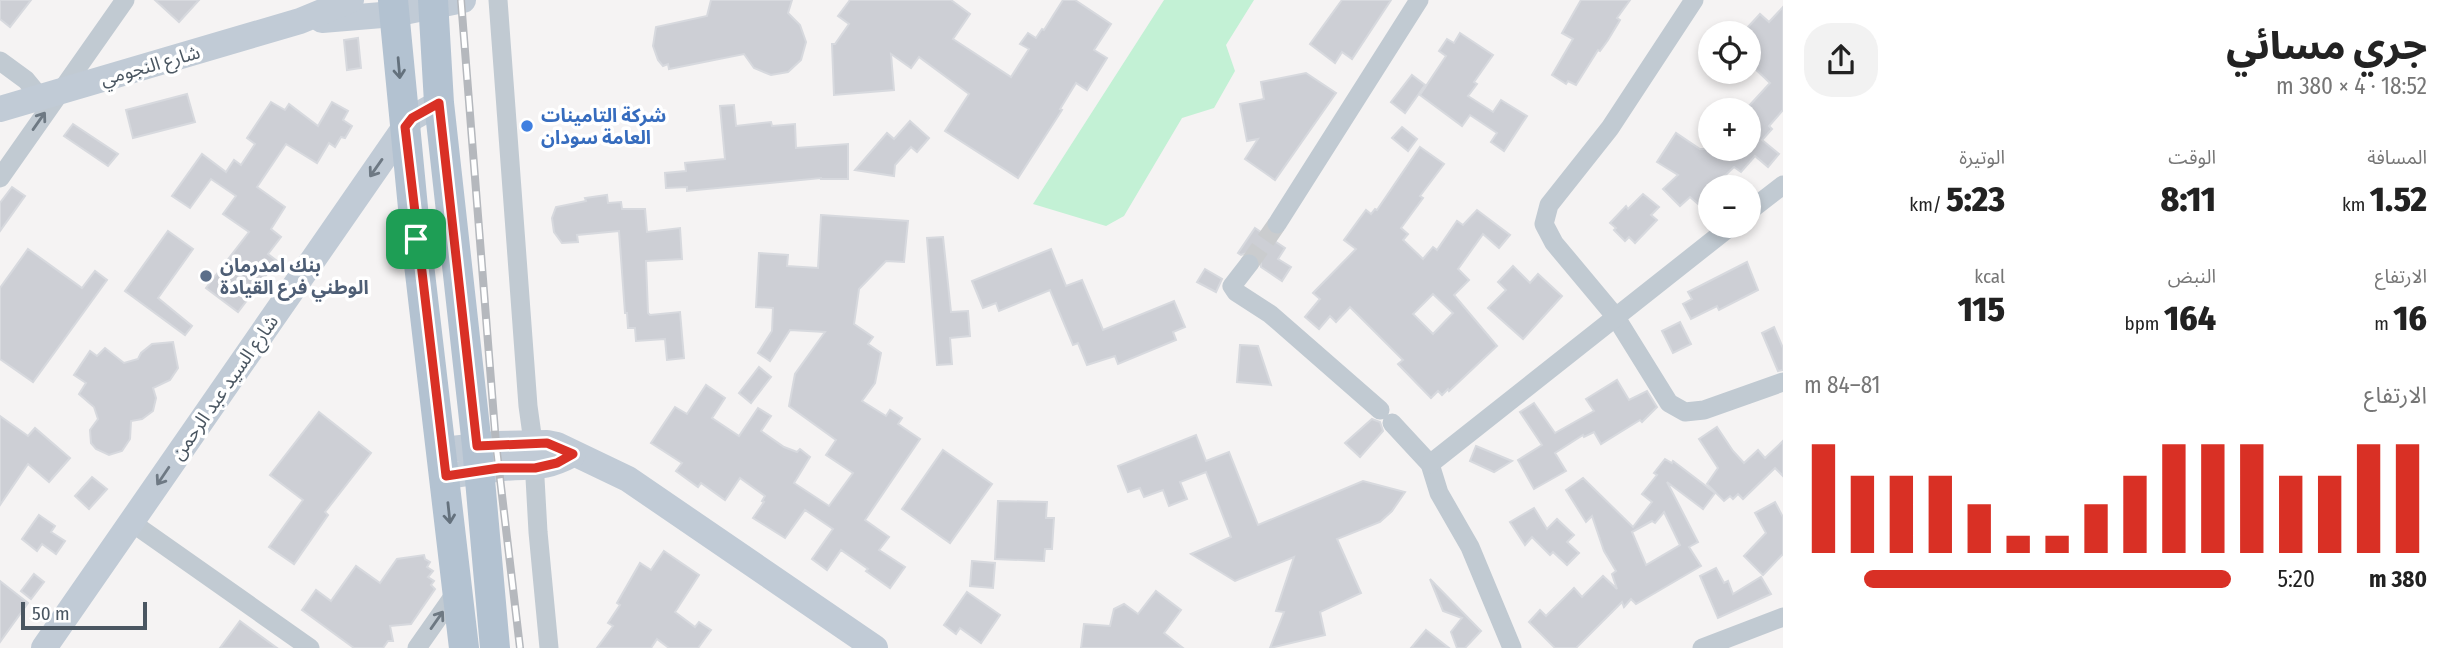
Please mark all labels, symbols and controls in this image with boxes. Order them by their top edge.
map controls [1698,21,1761,238]
button: locate [1698,21,1761,84]
button: share [1804,23,1878,97]
text: جري مسائي [2226,23,2427,69]
street label: شارع النجومي [98,40,204,94]
one-way arrow [393,56,406,79]
text: 18:52 · 4 × 380 m [2276,72,2427,100]
button: + [1698,98,1761,161]
place label: شركة التامينات العامة سودان [541,104,666,149]
one-way arrow [32,112,46,131]
marker: شركة التامينات العامة سودان [519,118,535,134]
text: الوتيرة [1959,146,2005,169]
text: الوقت [2168,146,2216,169]
text: المسافة [2367,146,2427,169]
one-way arrow [369,158,383,177]
button: − [1698,175,1761,238]
text: 5:23 [1946,178,2005,220]
text: 8:11 [2161,178,2216,220]
text: 1.52 [2370,178,2427,220]
text: /km [1909,193,1946,216]
text: km [2342,193,2370,216]
pin [386,209,446,269]
icon: arrive [397,220,435,258]
place label: بنك امدرمان الوطني فرع القيادة [220,254,369,302]
text: kcal [1974,265,2005,288]
text: النبض [2168,265,2216,288]
text: الارتفاع [2375,265,2427,288]
marker: بنك امدرمان الوطني فرع القيادة [198,268,214,284]
text: 115 [1958,288,2005,330]
text: 164 [2164,297,2216,339]
text: 16 [2393,297,2427,339]
street label: شارع السيد عبد الرحمن [166,310,285,465]
text: bpm [2125,312,2164,335]
text: m [2374,312,2393,335]
text: 81–84 m [1804,371,1881,399]
text: الارتفاع [2364,381,2427,409]
one-way arrow [156,466,170,485]
one-way arrow [443,501,456,524]
text: 5:20 [2277,565,2315,593]
text: 380 m [2369,565,2427,593]
scale bar [21,599,147,631]
text: 50 m [32,602,70,625]
one-way arrow [430,611,444,630]

